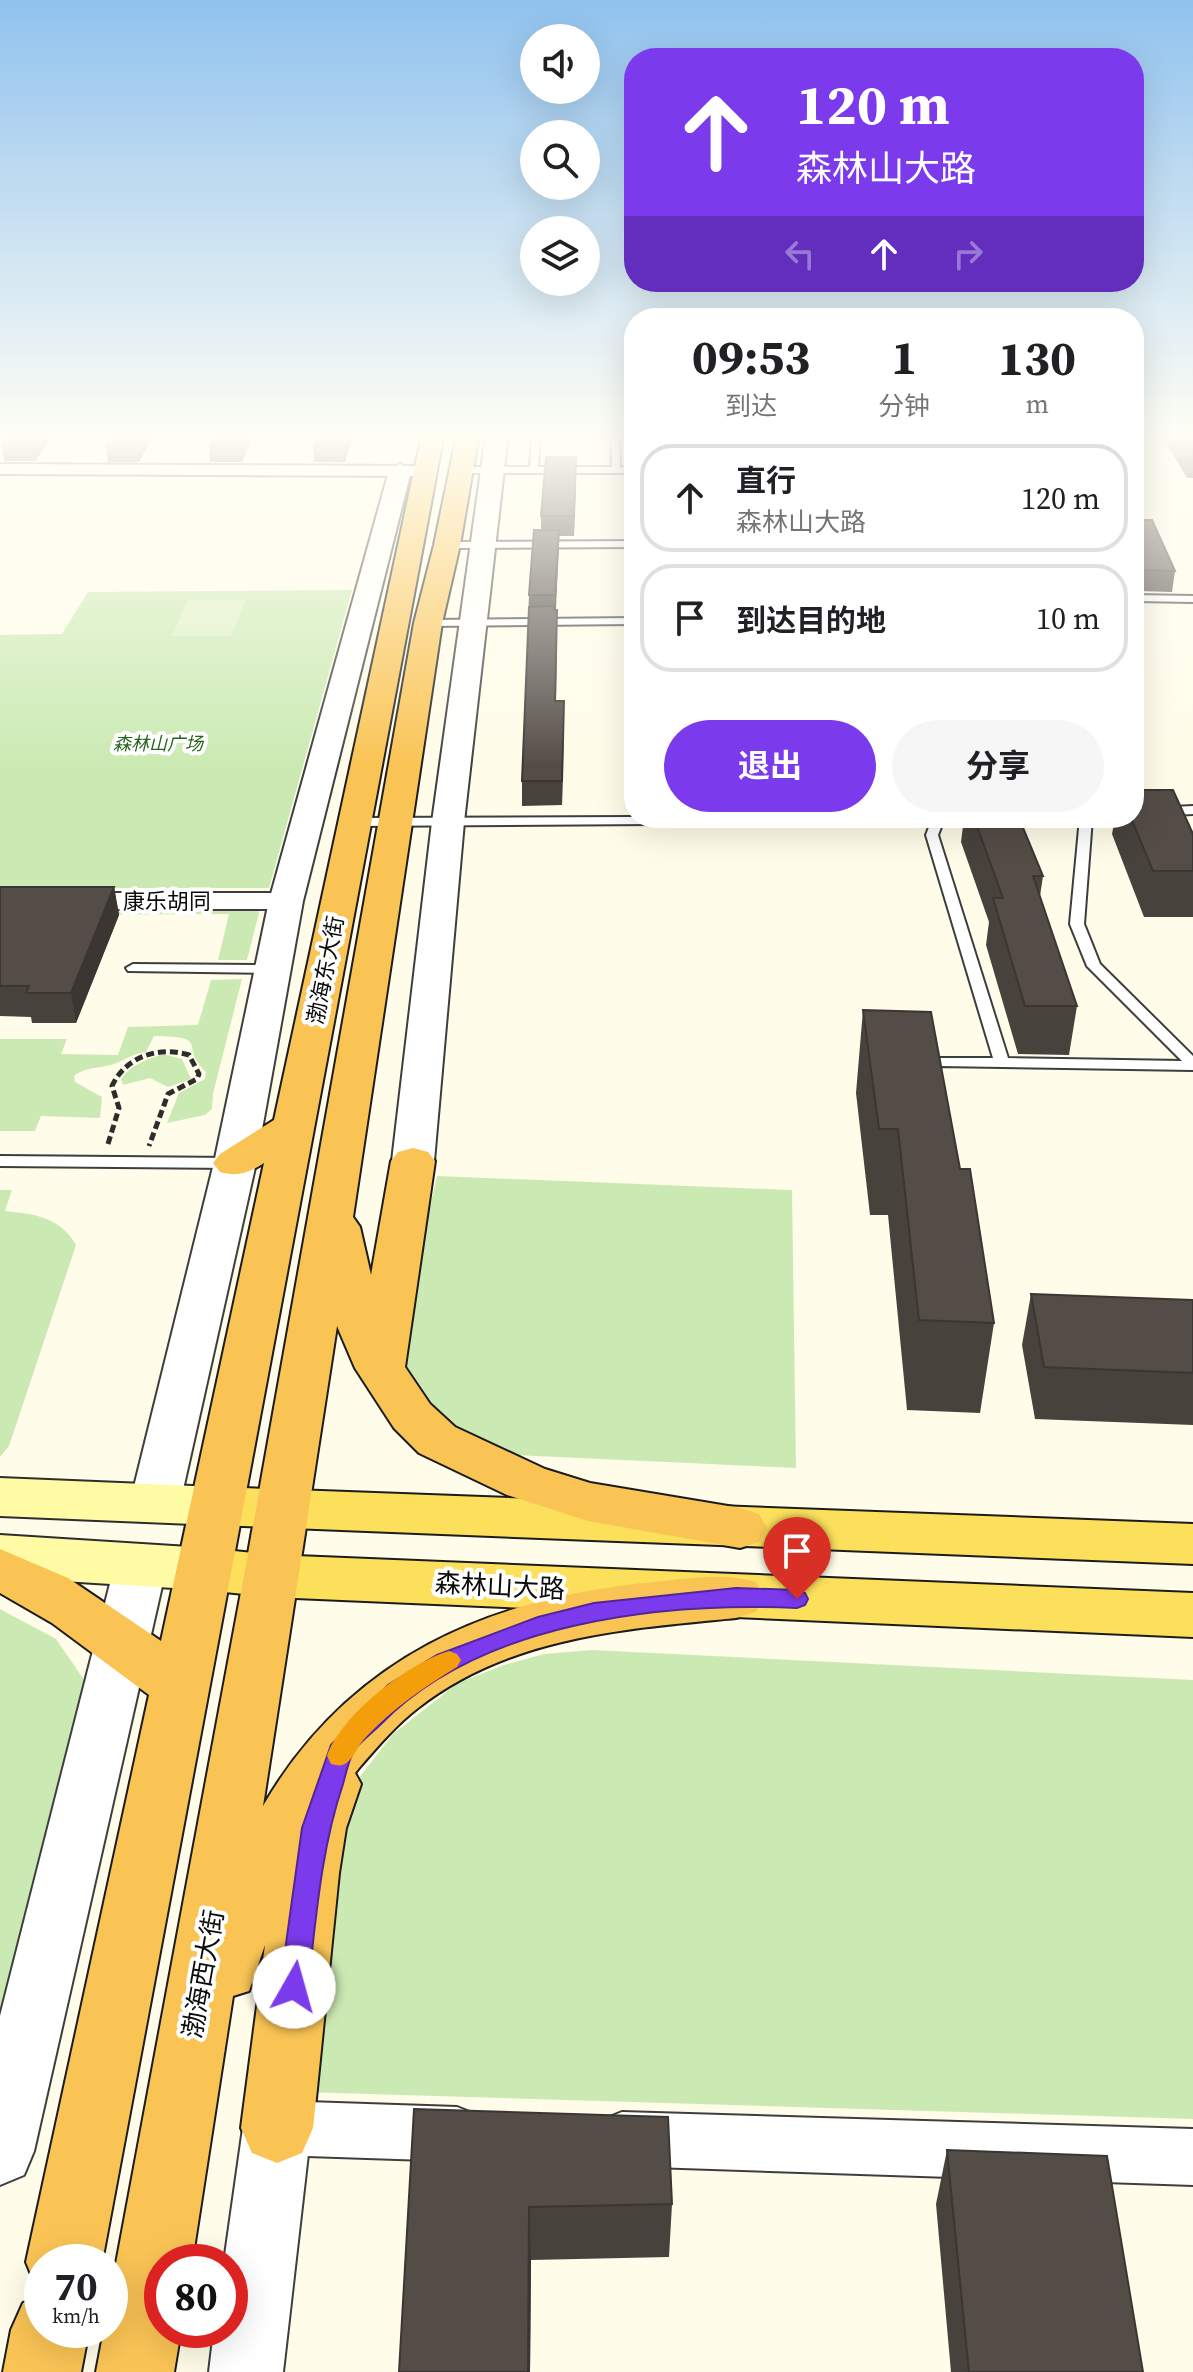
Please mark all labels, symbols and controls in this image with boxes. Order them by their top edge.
map controls [520,24,600,296]
button: sound [520,24,600,104]
text: 120 m [796,66,950,143]
icon: ahead [664,80,768,184]
button: search [520,120,600,200]
text: 森林山大路 [796,144,976,193]
button: layers [520,216,600,296]
icon: left [778,232,822,276]
icon: ahead [862,232,906,276]
icon: right [946,232,990,276]
text: 09:53 [692,324,810,390]
text: 1 [891,324,917,390]
text: 130 [998,325,1076,391]
text: m [1025,386,1049,422]
text: 到达 [725,388,777,424]
text: 分钟 [878,388,930,424]
text: 直行 [736,460,796,501]
icon: ahead [668,476,712,520]
text: 120 m [1021,478,1100,519]
text: 森林山大路 [736,504,866,540]
icon: arrive [668,596,712,640]
text: 10 m [1036,598,1100,639]
text: 到达目的地 [736,600,886,641]
button: 退出 [664,720,876,812]
button: 分享 [892,720,1104,812]
park label: 森林山广场 [113,731,205,756]
street label: 康乐胡同 [123,886,211,916]
street label: 渤海东大街 [300,913,350,1027]
pin [763,1517,831,1599]
icon: arrive [775,1529,819,1573]
street label: 森林山大路 [434,1565,566,1607]
street label: 渤海西大街 [174,1907,232,2041]
position arrow [252,1945,336,2029]
speed limit sign: 80 [144,2244,248,2348]
text: 70 [54,2259,98,2313]
text: km/h [52,2302,100,2330]

